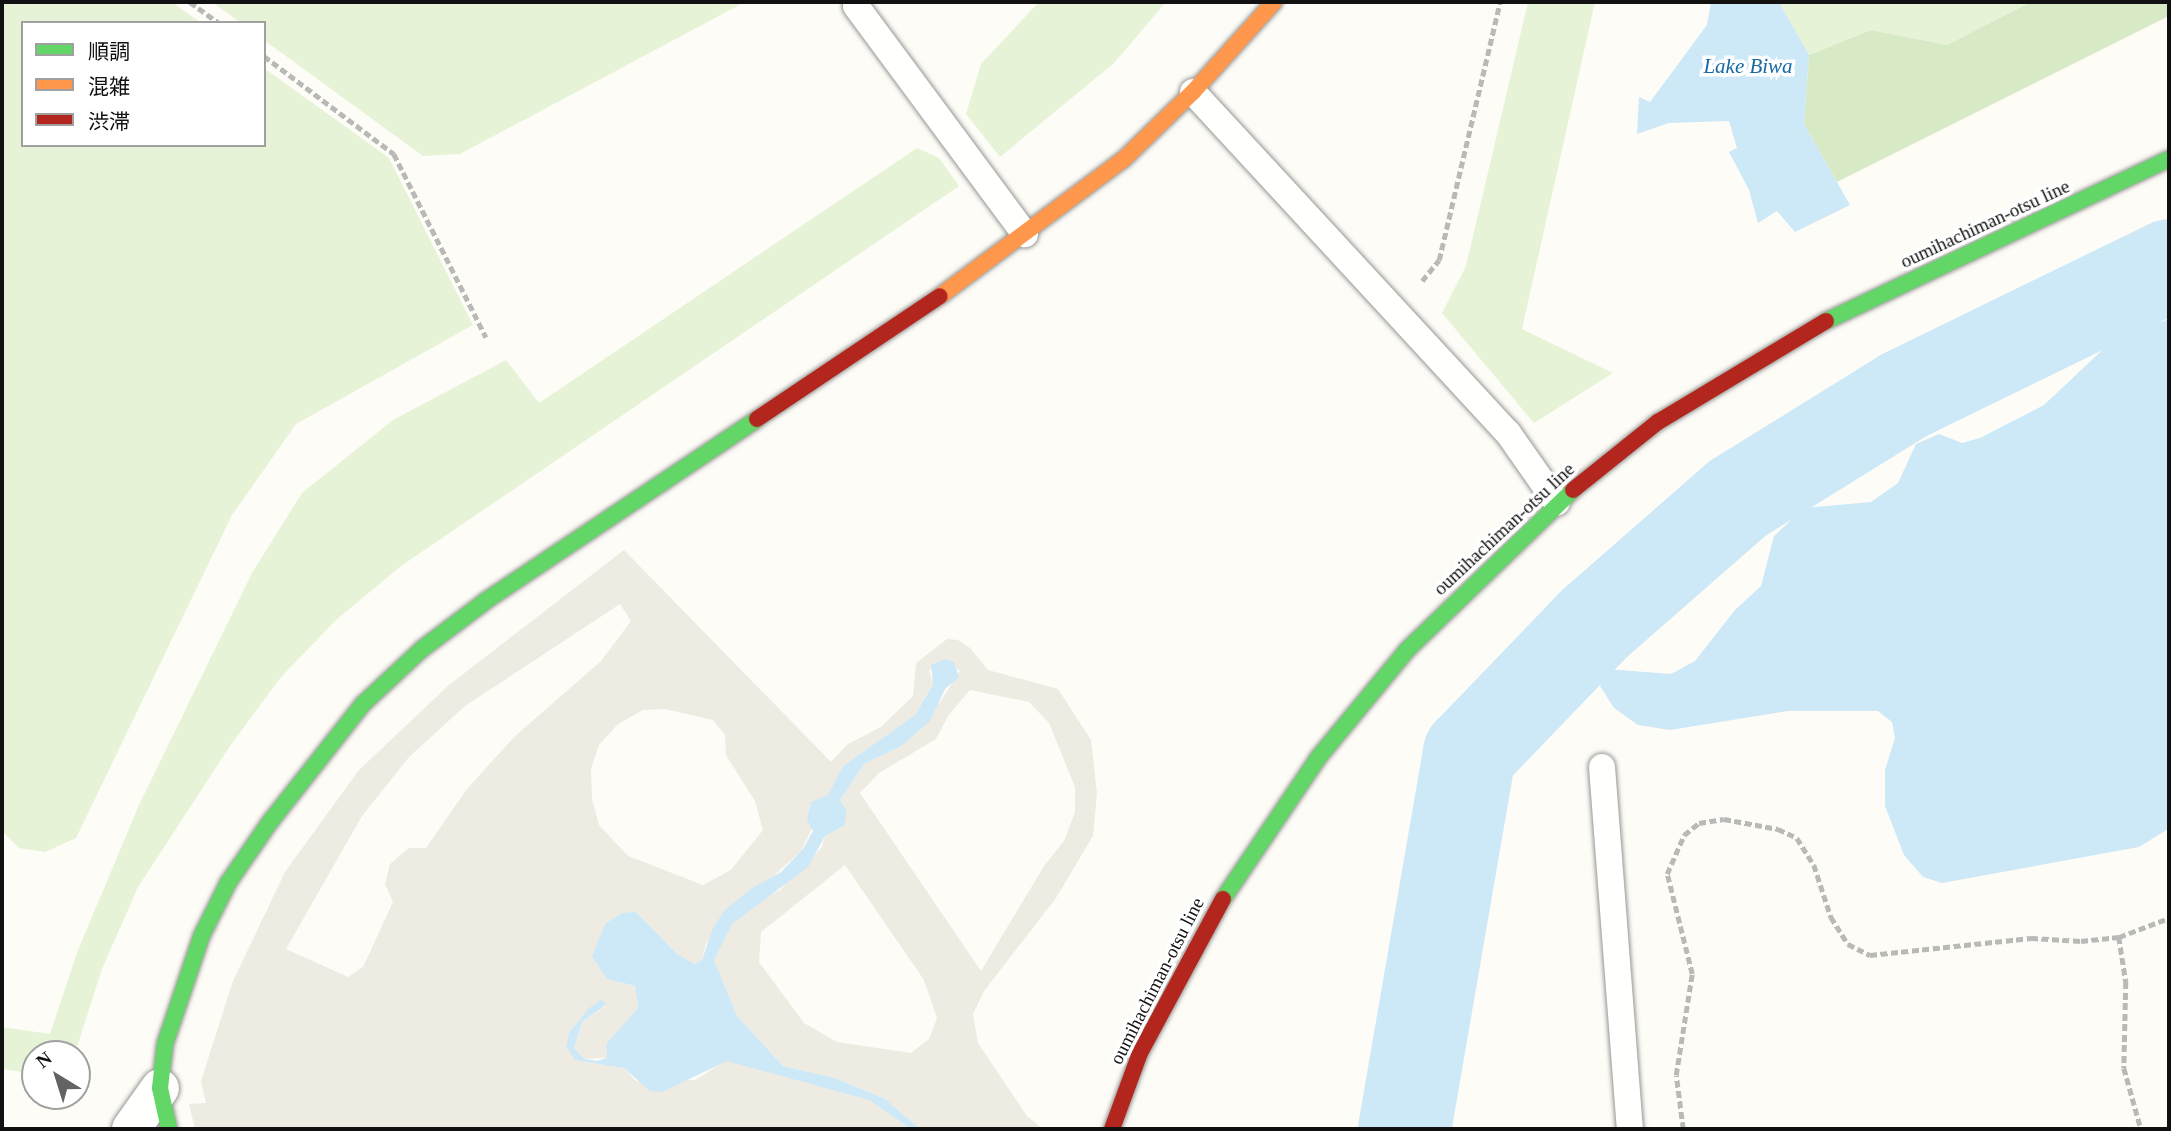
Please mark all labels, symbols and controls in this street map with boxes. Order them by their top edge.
legend [21,21,266,147]
text: 順調 [88,40,130,64]
water label: Lake Biwa [1703,53,1793,79]
text: 混雑 [88,75,130,99]
text: 渋滞 [88,110,130,134]
street label: oumihachiman-otsu line [1897,175,2073,273]
street label: oumihachiman-otsu line [1429,458,1579,600]
street label: oumihachiman-otsu line [1105,894,1209,1068]
north arrow [21,1040,91,1110]
text: N [32,1047,56,1072]

